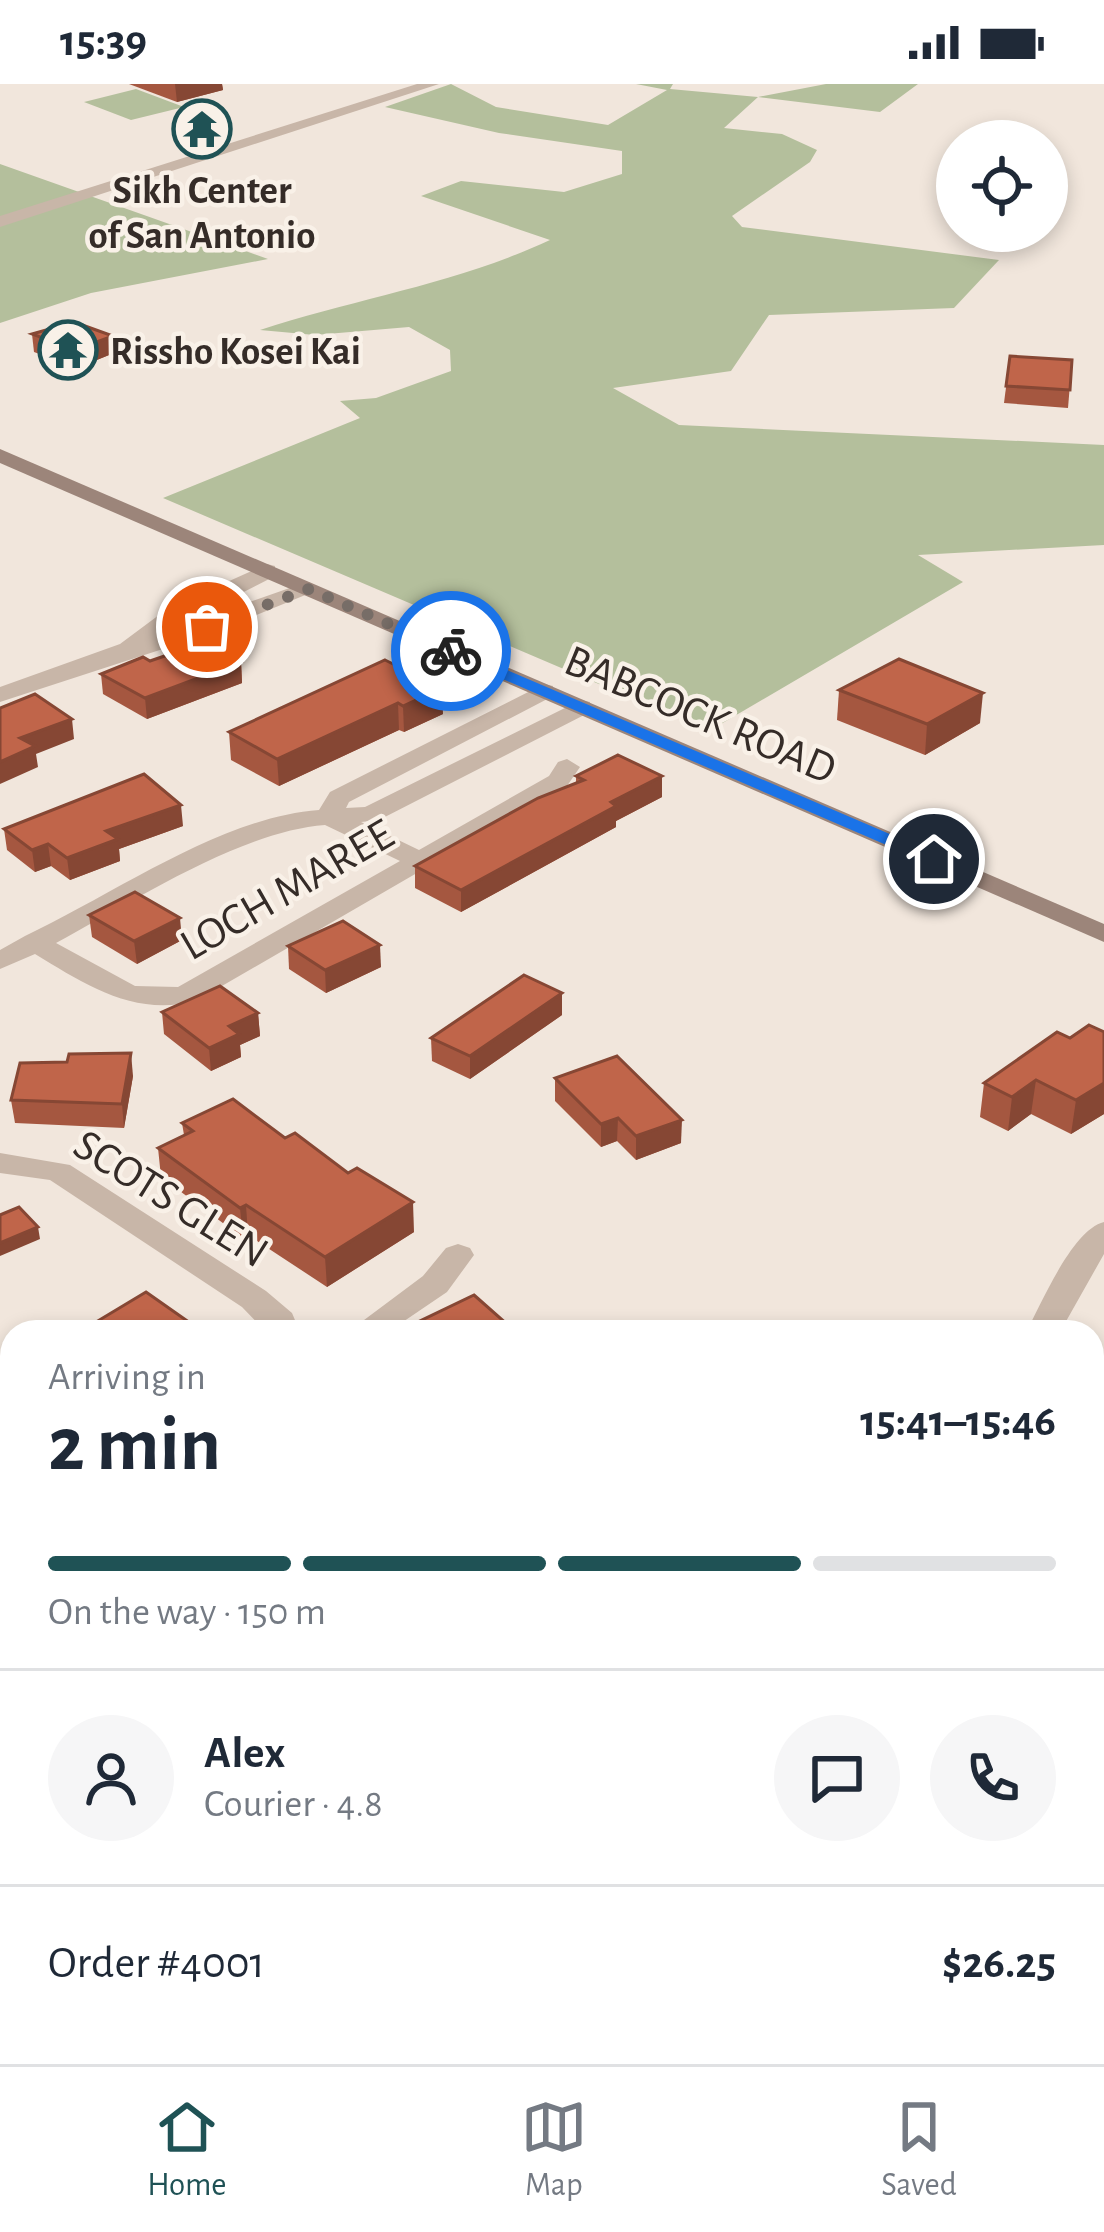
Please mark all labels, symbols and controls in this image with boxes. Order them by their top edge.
text: 15:39 [60,19,147,64]
temple icon: Sikh Center of San Antonio [171,98,233,160]
map controls [936,120,1068,252]
button: locate [936,120,1068,252]
place label: Sikh Center of San Antonio [89,172,315,256]
temple icon: Rissho Kosei Kai [37,319,99,381]
place label: Rissho Kosei Kai [110,333,361,372]
pin [156,576,258,678]
courier [391,591,511,711]
icon: bag [174,594,240,660]
icon: bike [418,618,484,684]
street label: BABCOCK ROAD [558,638,842,793]
pin [883,808,985,910]
street label: LOCH MAREE [173,811,401,969]
icon: home [901,826,967,892]
street label: SCOTS GLEN [66,1122,276,1276]
text: Arriving in [48,1358,206,1397]
text: 15:41–15:46 [860,1399,1056,1444]
text: 2 min [48,1407,221,1485]
text: On the way · 150 m [48,1593,326,1632]
button: person [48,1715,174,1841]
button: chat [774,1715,900,1841]
button: phone [930,1715,1056,1841]
text: Alex [204,1731,285,1776]
text: Courier · 4.8 [204,1785,383,1824]
text: Order #4001 [48,1941,265,1986]
text: $26.25 [942,1941,1056,1986]
tab: Home [147,2094,227,2206]
tab: Map [521,2094,587,2206]
tab: Saved [881,2094,957,2206]

